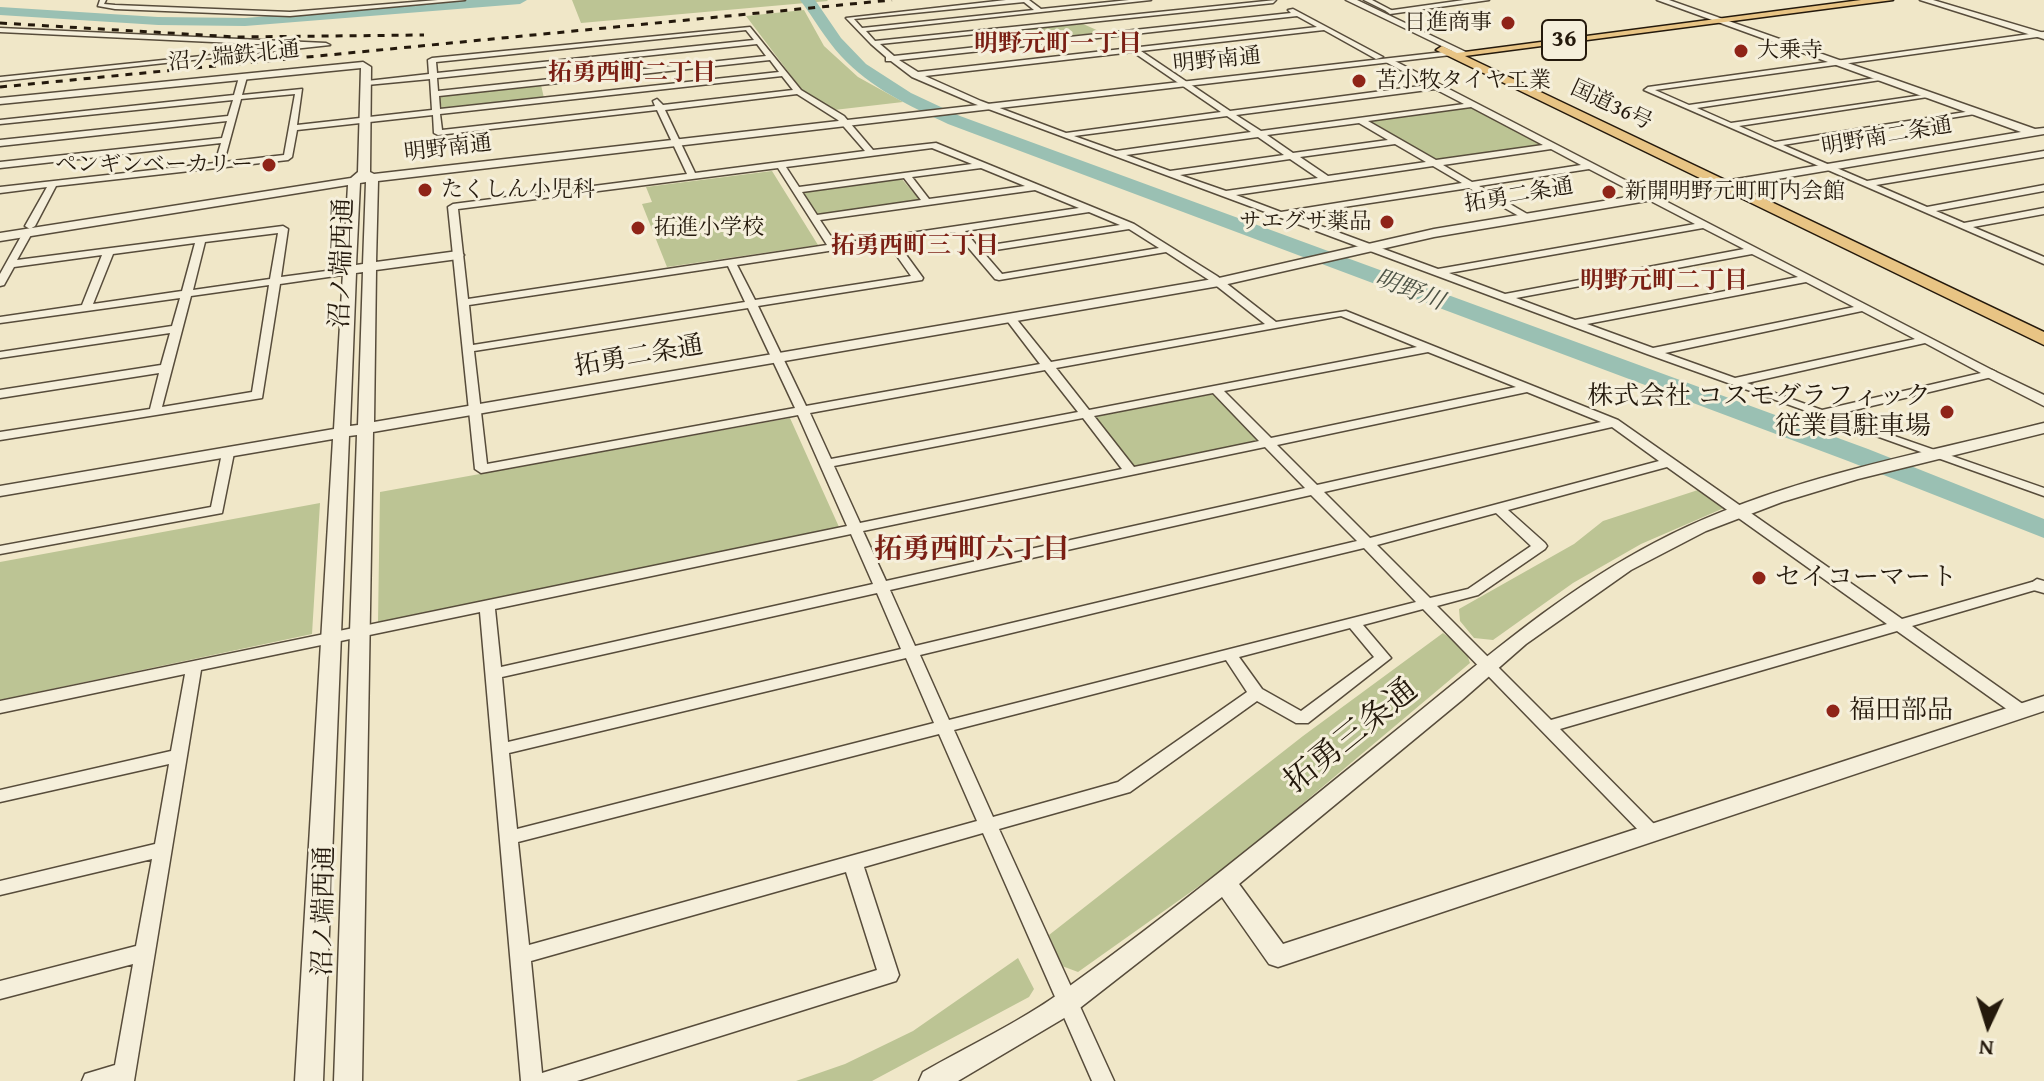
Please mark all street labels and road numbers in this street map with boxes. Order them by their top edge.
road number: 36 [1542,20,1586,60]
street label: 沼ノ端鉄北通 [167,37,301,77]
street label: 明野南通 [1172,43,1262,79]
street label: 国道36号 [1566,76,1656,136]
street label: 明野南二条通 [1820,113,1954,161]
street label: 明野南通 [403,131,493,167]
street label: 拓勇二条通 [1463,173,1575,219]
street label: 沼ノ端西通 [325,197,361,329]
street label: 拓勇二条通 [572,330,706,384]
street label: 拓勇三条通 [1278,672,1426,802]
street label: 沼ノ端西通 [308,846,342,976]

